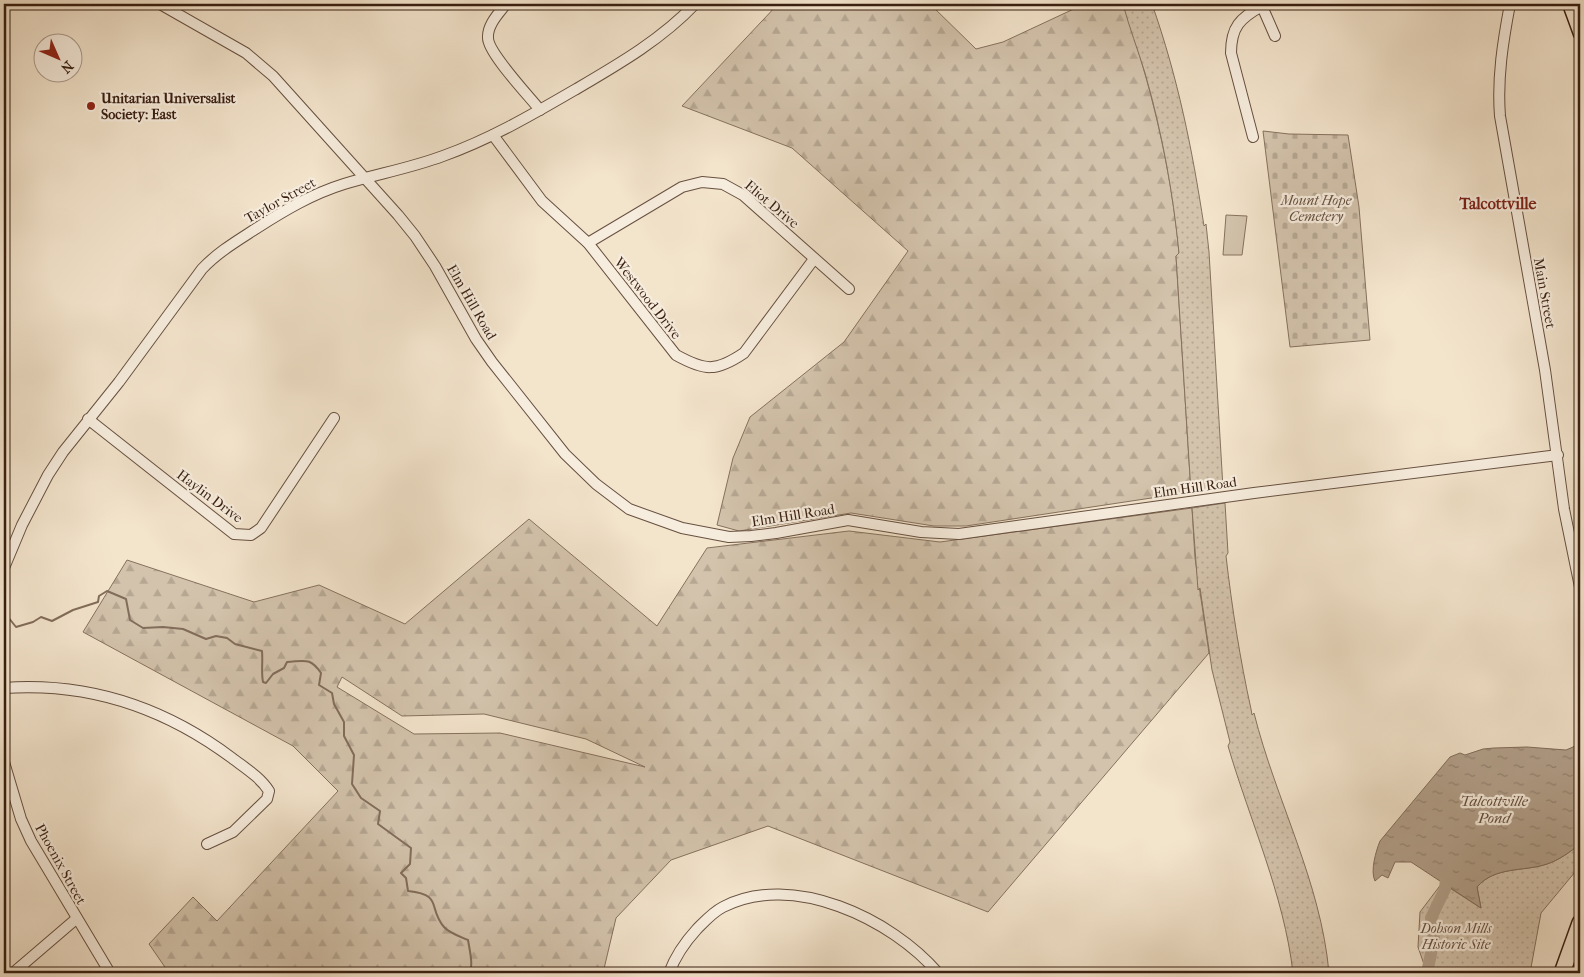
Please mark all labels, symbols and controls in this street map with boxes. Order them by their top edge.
north arrow [32,32,82,82]
text: N [57,57,77,77]
place label: Unitarian Universalist Society: East [100,90,237,123]
marker: Unitarian Universalist Society: East [85,100,97,112]
street label: Taylor Street [242,174,319,227]
street label: Eliot Drive [741,177,802,232]
park label: Mount Hope Cemetery [1280,192,1352,225]
district label: Talcottville [1458,194,1537,213]
street label: Westwood Drive [610,253,685,343]
street label: Main Street [1530,256,1559,330]
street label: Elm Hill Road [443,262,500,343]
street label: Haylin Drive [173,466,246,527]
street label: Elm Hill Road [1152,473,1238,502]
street label: Elm Hill Road [750,500,836,530]
water label: Talcottville Pond [1460,792,1529,827]
street label: Phoenix Street [31,821,90,908]
park label: Dobson Mills Historic Site [1419,920,1492,953]

